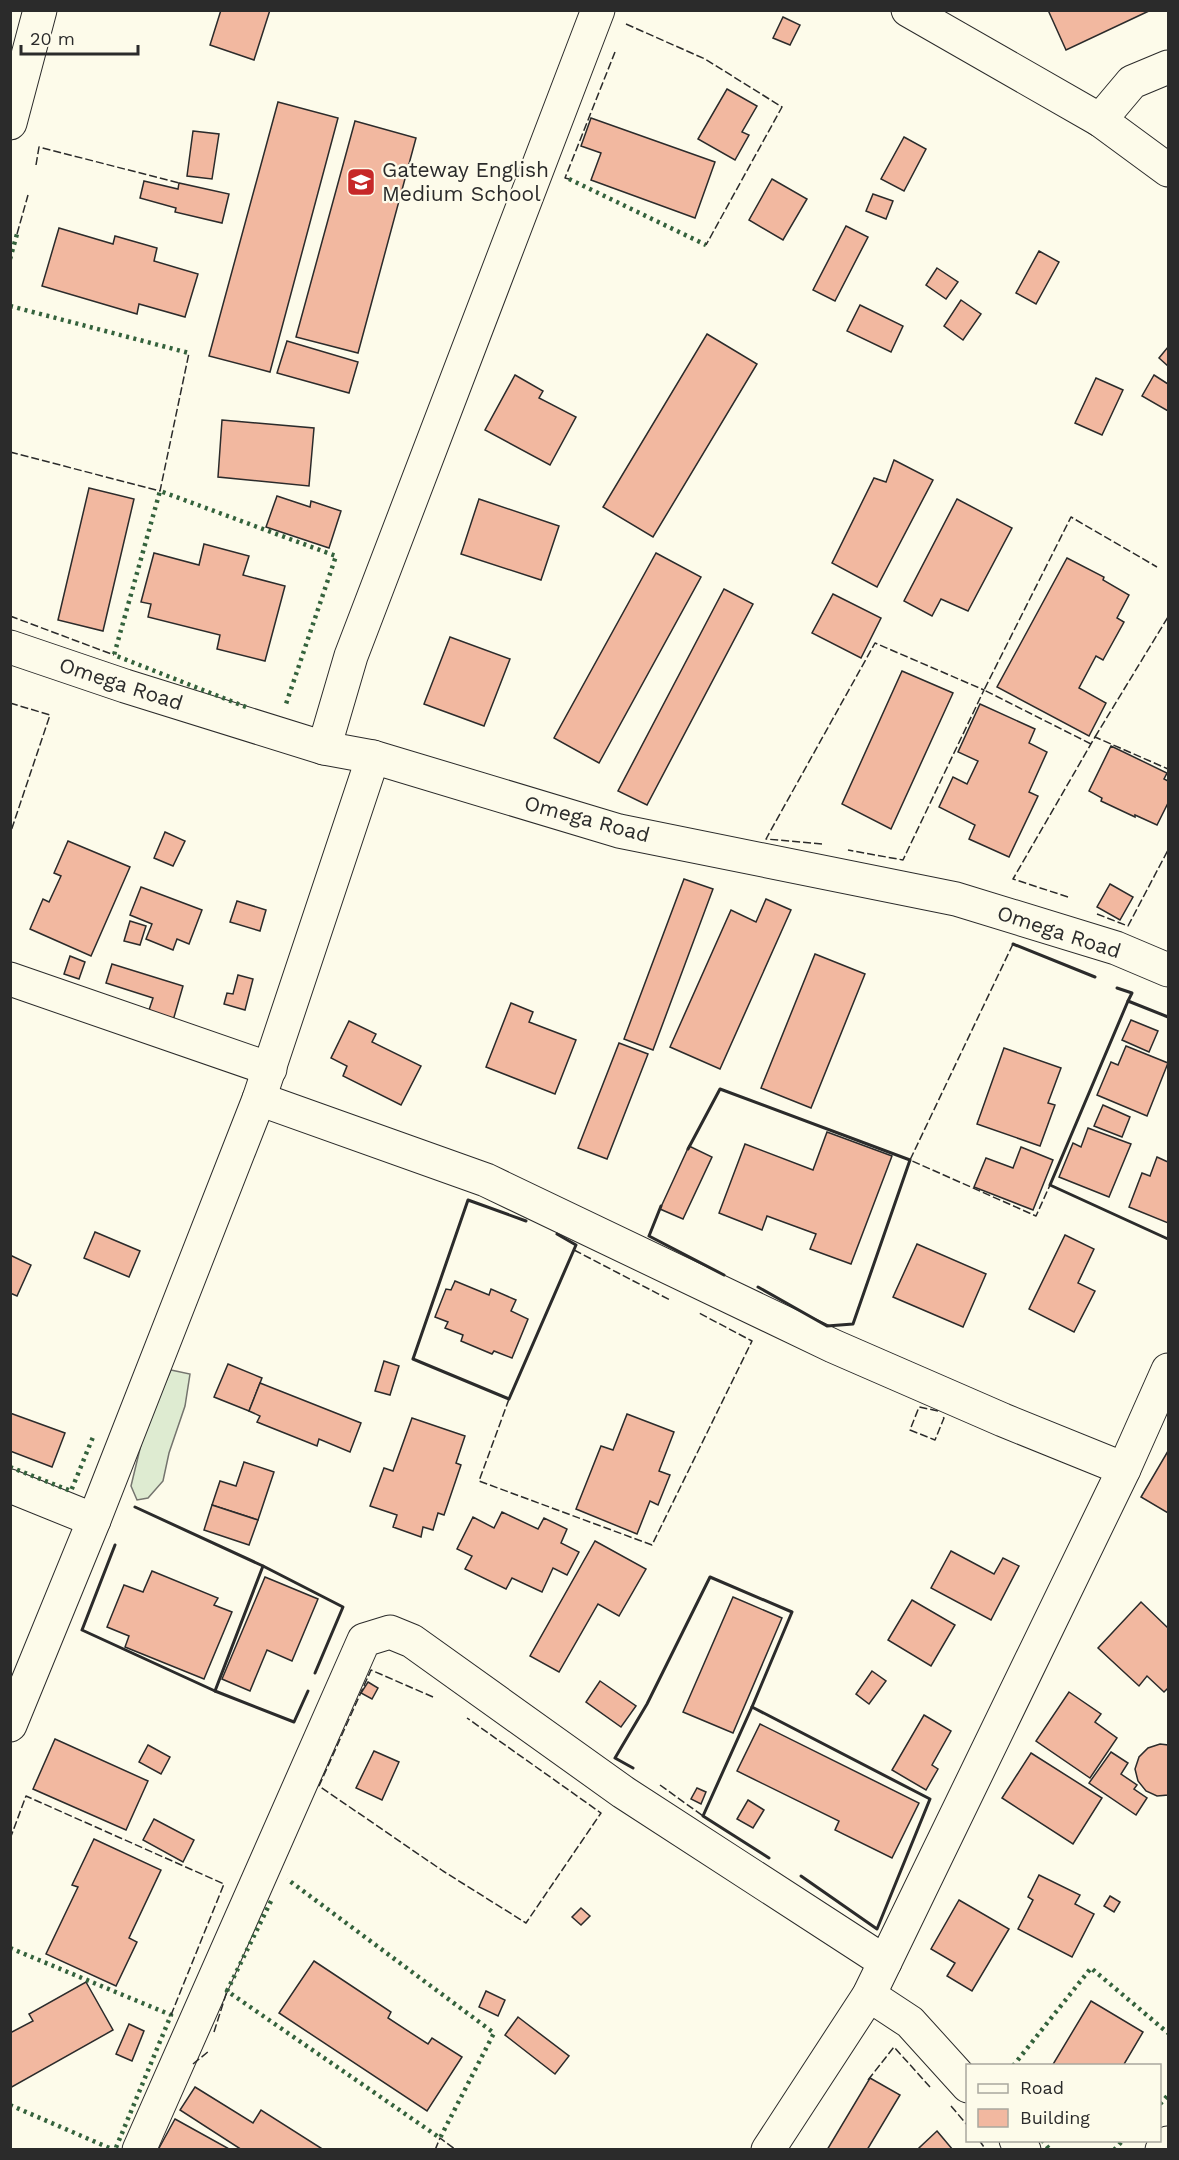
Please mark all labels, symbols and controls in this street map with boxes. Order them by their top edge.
scale bar [21,18,138,56]
text: 20 m [30,28,75,49]
place label: Gateway English Medium School [382,157,549,206]
school or university icon: Gateway English Medium School [345,166,377,198]
street label: Omega Road [56,652,186,715]
street label: Omega Road [522,790,653,847]
street label: Omega Road [994,900,1124,963]
legend [966,2064,1161,2142]
text: Road [1020,2077,1064,2098]
text: Building [1020,2107,1090,2128]

